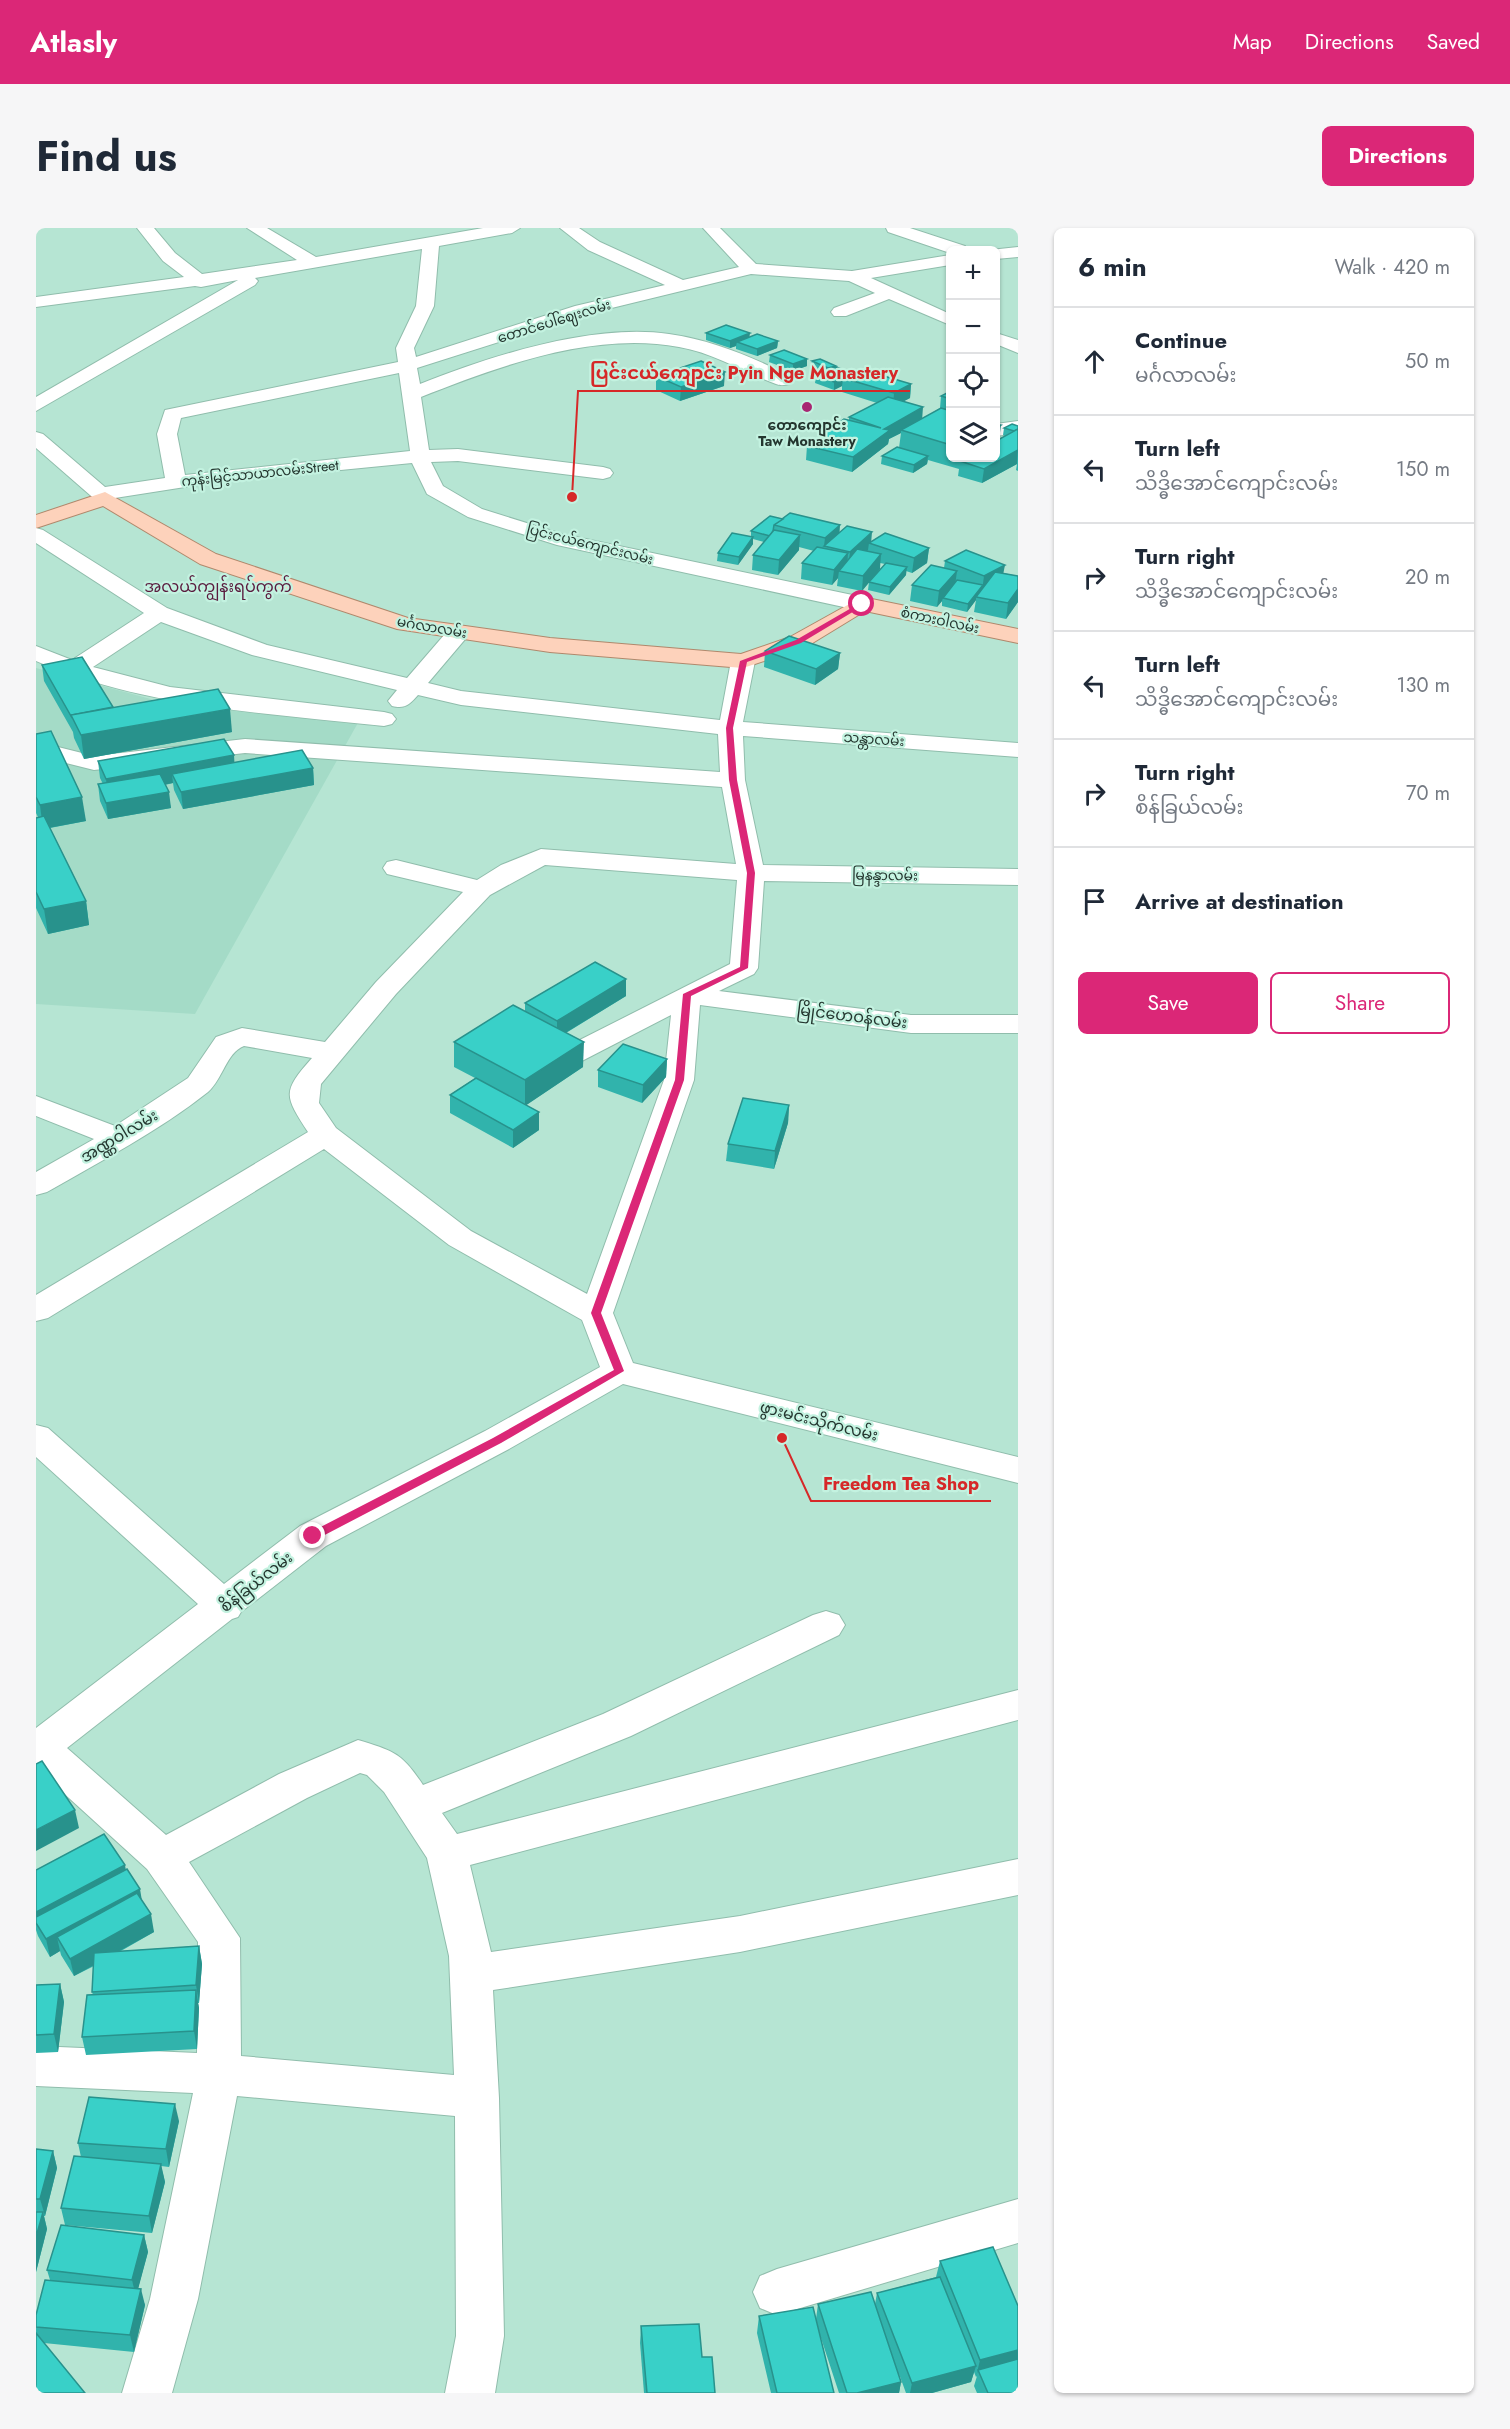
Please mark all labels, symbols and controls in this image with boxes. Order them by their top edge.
text: Atlasly [30,22,117,63]
text: Map [1233,27,1272,57]
text: Directions [1305,27,1394,57]
text: Saved [1427,27,1480,57]
text: Find us [36,126,177,187]
button: Directions [1322,126,1474,186]
map controls [946,246,1000,462]
button: + [946,246,1000,300]
text: 6 min [1078,248,1147,286]
text: Walk · 420 m [1335,253,1450,282]
street label: တောင်ပေါ်ဈေးလမ်း [495,294,614,350]
button: − [946,300,1000,354]
text: Continue [1135,324,1227,356]
icon: ahead [1078,345,1111,378]
text: 50 m [1405,347,1450,376]
button: locate [946,354,1000,408]
callout: ပြင်းငယ်ကျောင်း Pyin Nge Monastery [578,355,910,391]
text: ပြင်းငယ်ကျောင်း Pyin Nge Monastery [590,360,899,388]
text: မင်္ဂလာလမ်း [1135,361,1236,390]
marker: တောကျောင်း Taw Monastery [800,400,814,414]
button: layers [946,408,1000,462]
place label: တောကျောင်း Taw Monastery [758,415,856,451]
text: Turn left [1135,432,1220,464]
icon: left [1078,453,1111,486]
street label: ကုန်းမြင့်သာယာလမ်းStreet [180,455,340,493]
text: 150 m [1396,455,1450,484]
text: သိဒ္ဓိအောင်ကျောင်းလမ်း [1135,469,1338,498]
street label: ပြင်းငယ်ကျောင်းလမ်း [524,519,655,571]
text: Turn right [1135,540,1235,572]
icon: right [1078,561,1111,594]
text: 20 m [1405,563,1450,592]
district label: အလယ်ကျွန်းရပ်ကွက် [144,575,292,602]
text: သိဒ္ဓိအောင်ကျောင်းလမ်း [1135,577,1338,606]
route start [848,590,874,616]
street label: စံကားဝါလမ်း [899,602,981,638]
street label: မင်္ဂလာလမ်း [395,611,469,643]
text: Turn left [1135,648,1220,680]
icon: left [1078,669,1111,702]
text: 130 m [1396,671,1450,700]
text: သိဒ္ဓိအောင်ကျောင်းလမ်း [1135,685,1338,714]
street label: သန္တာလမ်း [843,727,905,753]
text: Turn right [1135,756,1235,788]
icon: right [1078,777,1111,810]
text: 70 m [1406,779,1450,808]
text: စိန်ခြယ်လမ်း [1135,793,1243,822]
street label: မြနန္ဒာလမ်း [852,864,918,888]
icon: arrive [1078,885,1111,918]
text: Arrive at destination [1135,885,1344,917]
button: Save [1078,972,1258,1034]
button: Share [1270,972,1450,1034]
street label: မြိုင်ဟေဝန်လမ်း [795,998,909,1036]
street label: အဏ္ဏဝါလမ်း [76,1104,163,1170]
street label: ဖွားမင်းသိုက်လမ်း [757,1395,880,1450]
callout: Freedom Tea Shop [811,1465,991,1501]
text: Freedom Tea Shop [823,1471,979,1497]
route end [299,1522,325,1548]
street label: စိန်ခြယ်လမ်း [215,1546,299,1619]

